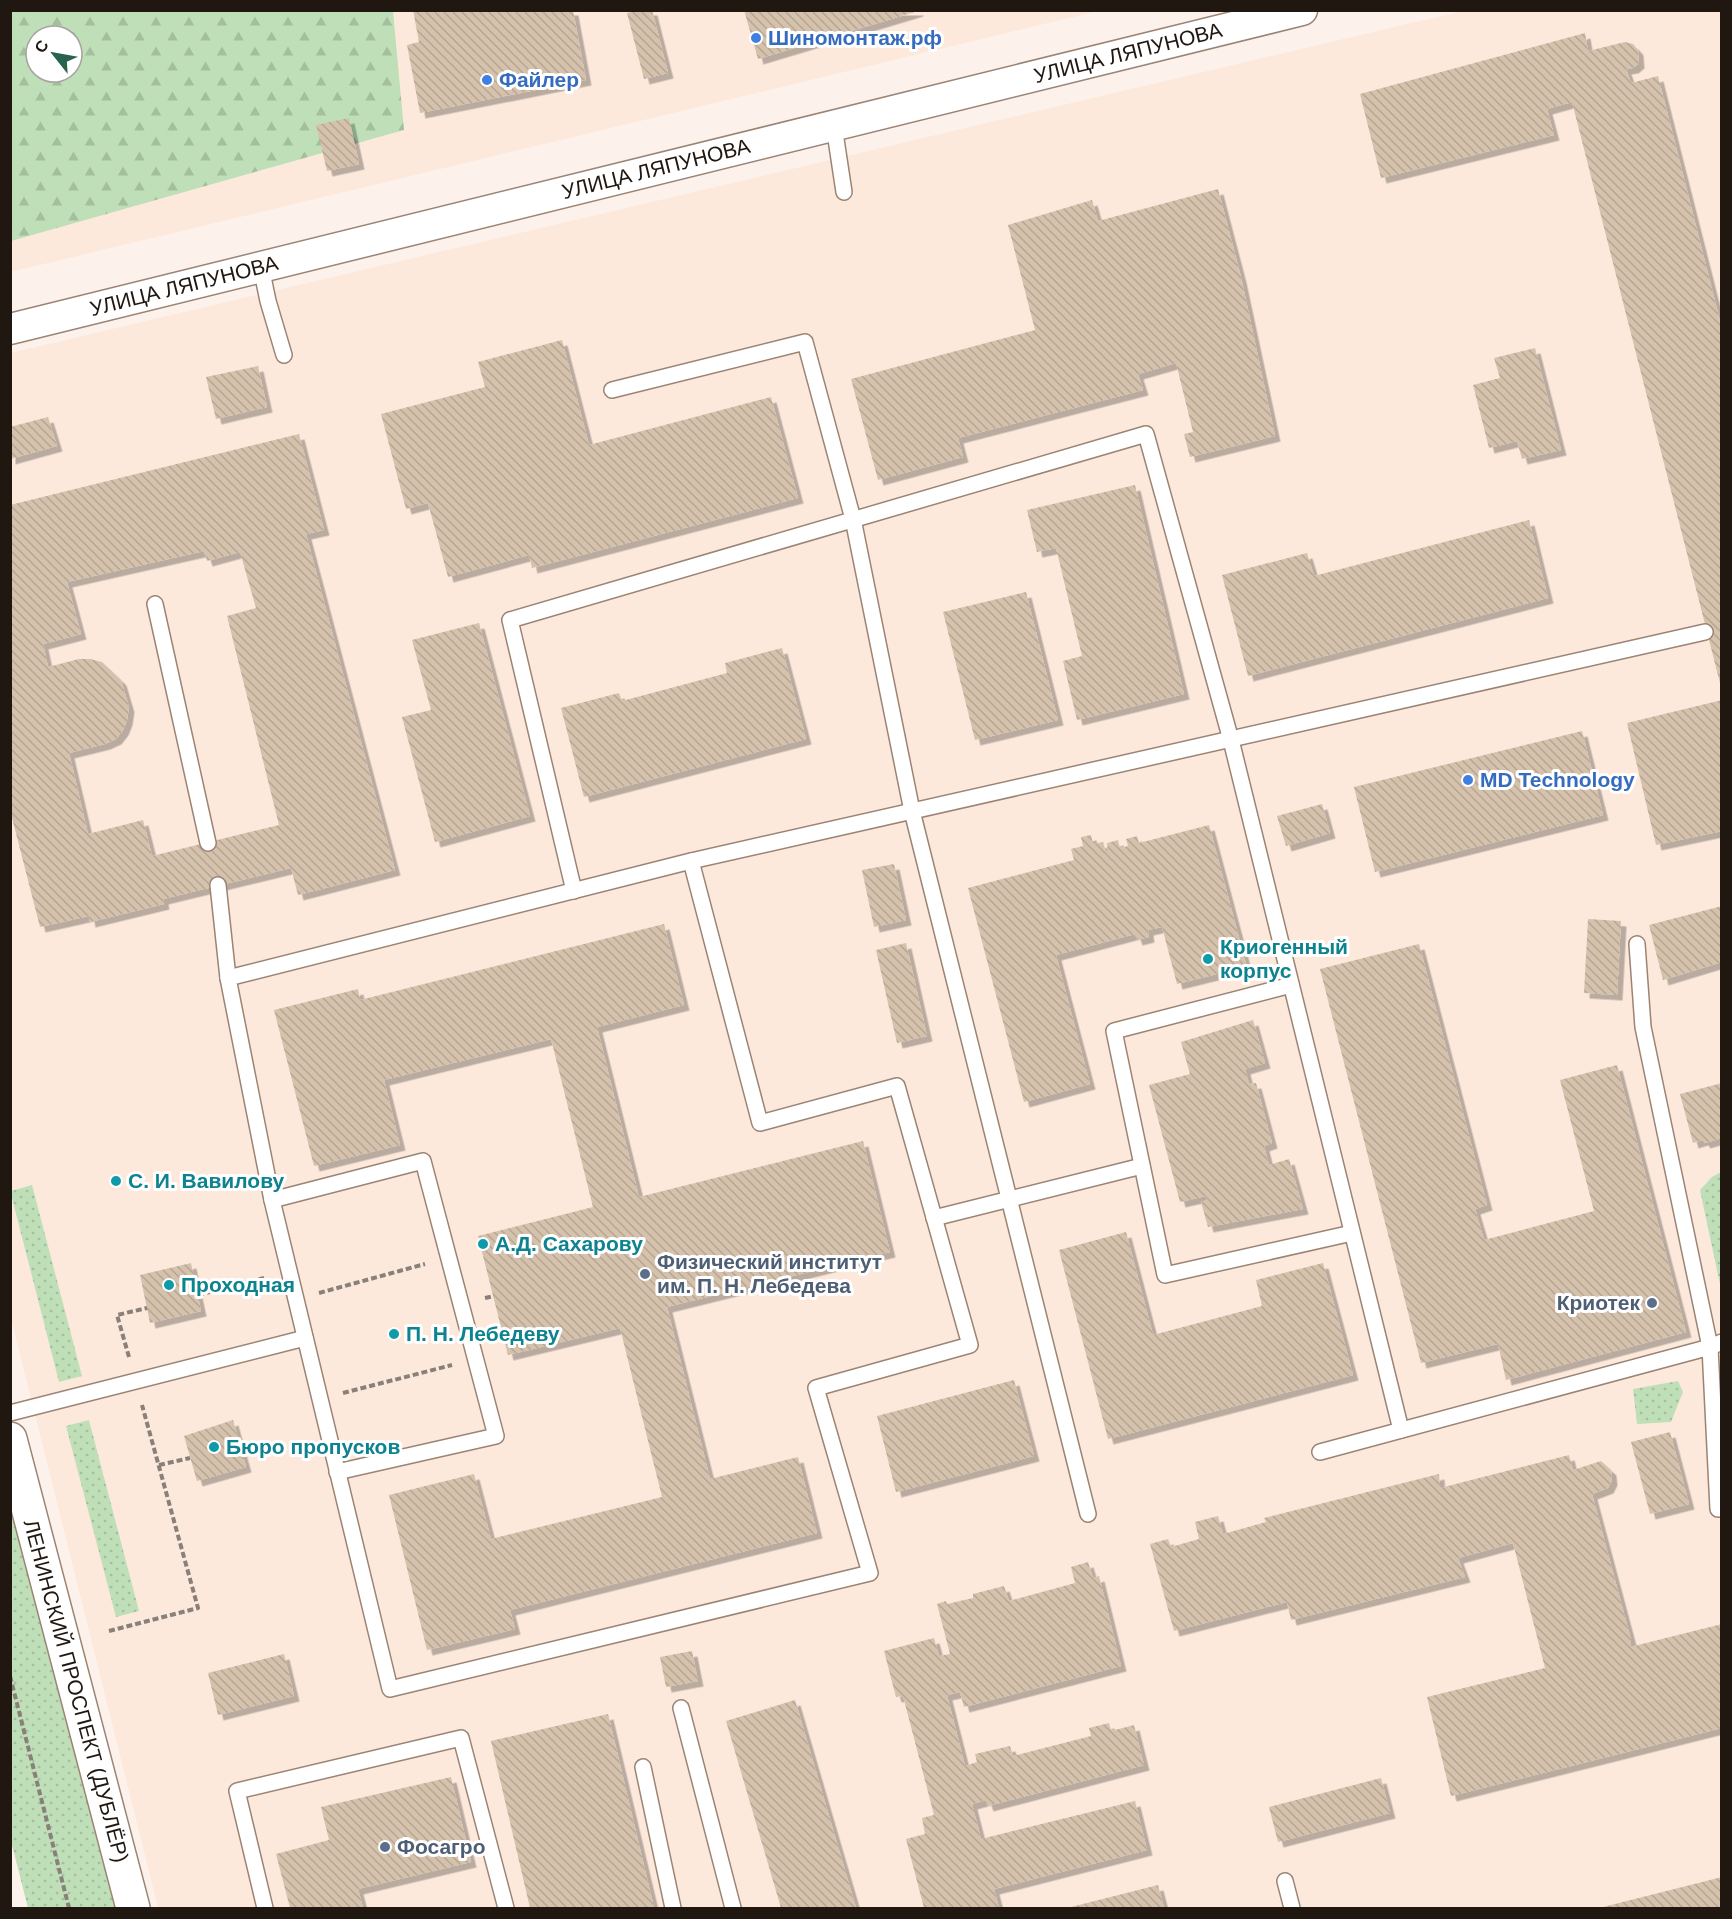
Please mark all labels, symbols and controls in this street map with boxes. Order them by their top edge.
street label: УЛИЦА ЛЯПУНОВА [1031,18,1224,87]
north arrow [24,24,84,84]
place label: Шиномонтаж.рф [768,26,942,49]
marker: Шиномонтаж.рф [749,31,763,45]
text: С [31,37,52,56]
place label: Файлер [499,68,579,91]
marker: Файлер [480,73,494,87]
street label: УЛИЦА ЛЯПУНОВА [559,134,752,203]
street label: УЛИЦА ЛЯПУНОВА [87,251,280,320]
place label: MD Technology [1480,768,1635,791]
marker: MD Technology [1461,773,1475,787]
place label: Криогенный корпус [1220,935,1348,982]
marker: Криогенный корпус [1201,952,1215,966]
place label: С. И. Вавилову [128,1169,285,1192]
marker: С. И. Вавилову [109,1174,123,1188]
place label: А.Д. Сахарову [495,1232,643,1255]
marker: А.Д. Сахарову [476,1237,490,1251]
place label: Физический институт им. П. Н. Лебедева [657,1250,882,1297]
marker: Физический институт им. П. Н. Лебедева [638,1267,652,1281]
place label: Проходная [181,1273,295,1296]
marker: Проходная [162,1278,176,1292]
place label: Криотек [1557,1291,1640,1314]
marker: Криотек [1645,1296,1659,1310]
place label: П. Н. Лебедеву [406,1322,560,1345]
marker: П. Н. Лебедеву [387,1327,401,1341]
place label: Бюро пропусков [226,1435,400,1458]
marker: Бюро пропусков [207,1440,221,1454]
street label: ЛЕНИНСКИЙ ПРОСПЕКТ (ДУБЛЁР) [20,1517,133,1865]
place label: Фосагро [397,1835,486,1858]
marker: Фосагро [378,1840,392,1854]

